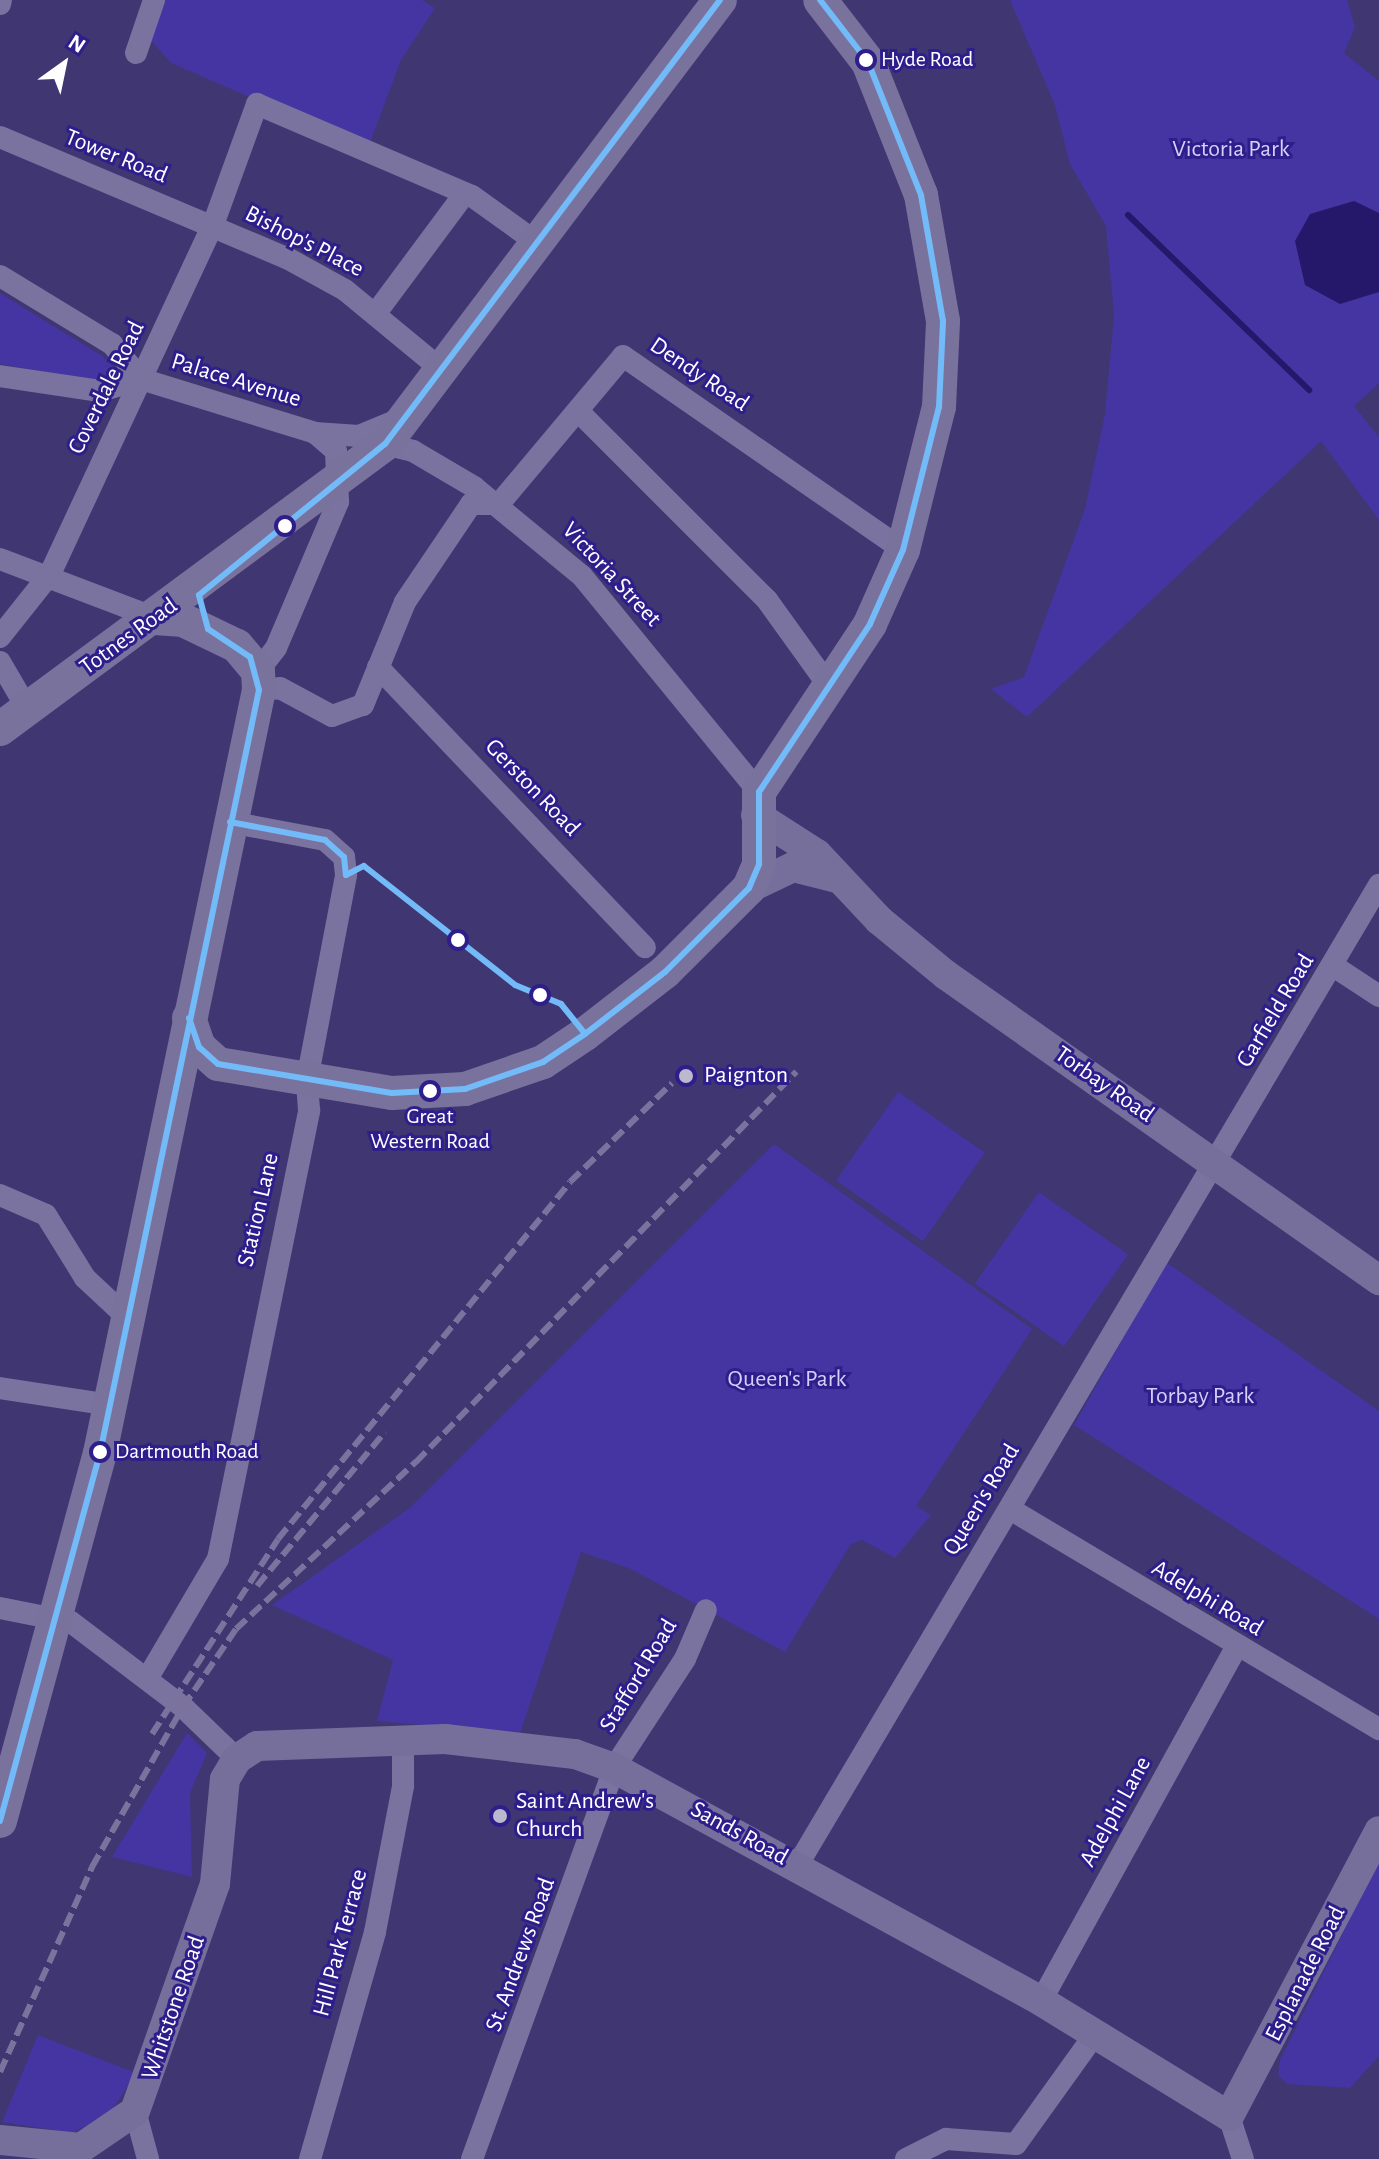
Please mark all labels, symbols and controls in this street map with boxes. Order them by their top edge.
north arrow [24,24,104,104]
text: N [65,30,89,57]
place label: Hyde Road [881,47,973,73]
marker: Hyde Road [858,52,874,68]
street label: Tower Road [61,123,171,191]
park label: Victoria Park [1172,136,1290,164]
street label: Bishop's Place [240,200,368,284]
street label: Coverdale Road [62,317,152,459]
street label: Dendy Road [644,331,754,419]
street label: Palace Avenue [168,348,304,414]
street label: Victoria Street [555,517,667,633]
unlabelled marker [277,518,293,534]
street label: Totnes Road [75,592,183,682]
street label: Gerston Road [478,733,586,843]
unlabelled marker [450,932,466,948]
street label: Garfield Road [1231,949,1321,1073]
unlabelled marker [532,987,548,1003]
street label: Torbay Road [1049,1040,1159,1130]
place label: Paignton [704,1062,788,1090]
marker: Paignton [675,1065,697,1087]
marker: Great Western Road [422,1083,438,1099]
place label: Great Western Road [370,1103,490,1154]
street label: Station Lane [232,1150,286,1270]
park label: Queen's Park [728,1366,846,1394]
park label: Torbay Park [1146,1383,1254,1411]
place label: Dartmouth Road [115,1439,259,1465]
street label: Queen's Road [937,1439,1027,1561]
marker: Dartmouth Road [92,1444,108,1460]
street label: Adelphi Road [1146,1554,1268,1644]
street label: Stafford Road [594,1614,684,1738]
street label: Adelphi Lane [1074,1752,1158,1872]
place label: Saint Andrew's Church [516,1788,654,1844]
street label: Sands Road [685,1795,793,1873]
marker: Saint Andrew's Church [491,1807,509,1825]
street label: Hill Park Terrace [308,1866,374,2020]
street label: St. Andrews Road [480,1874,562,2036]
street label: Esplanade Road [1260,1901,1352,2047]
street label: Whitstone Road [136,1932,212,2084]

